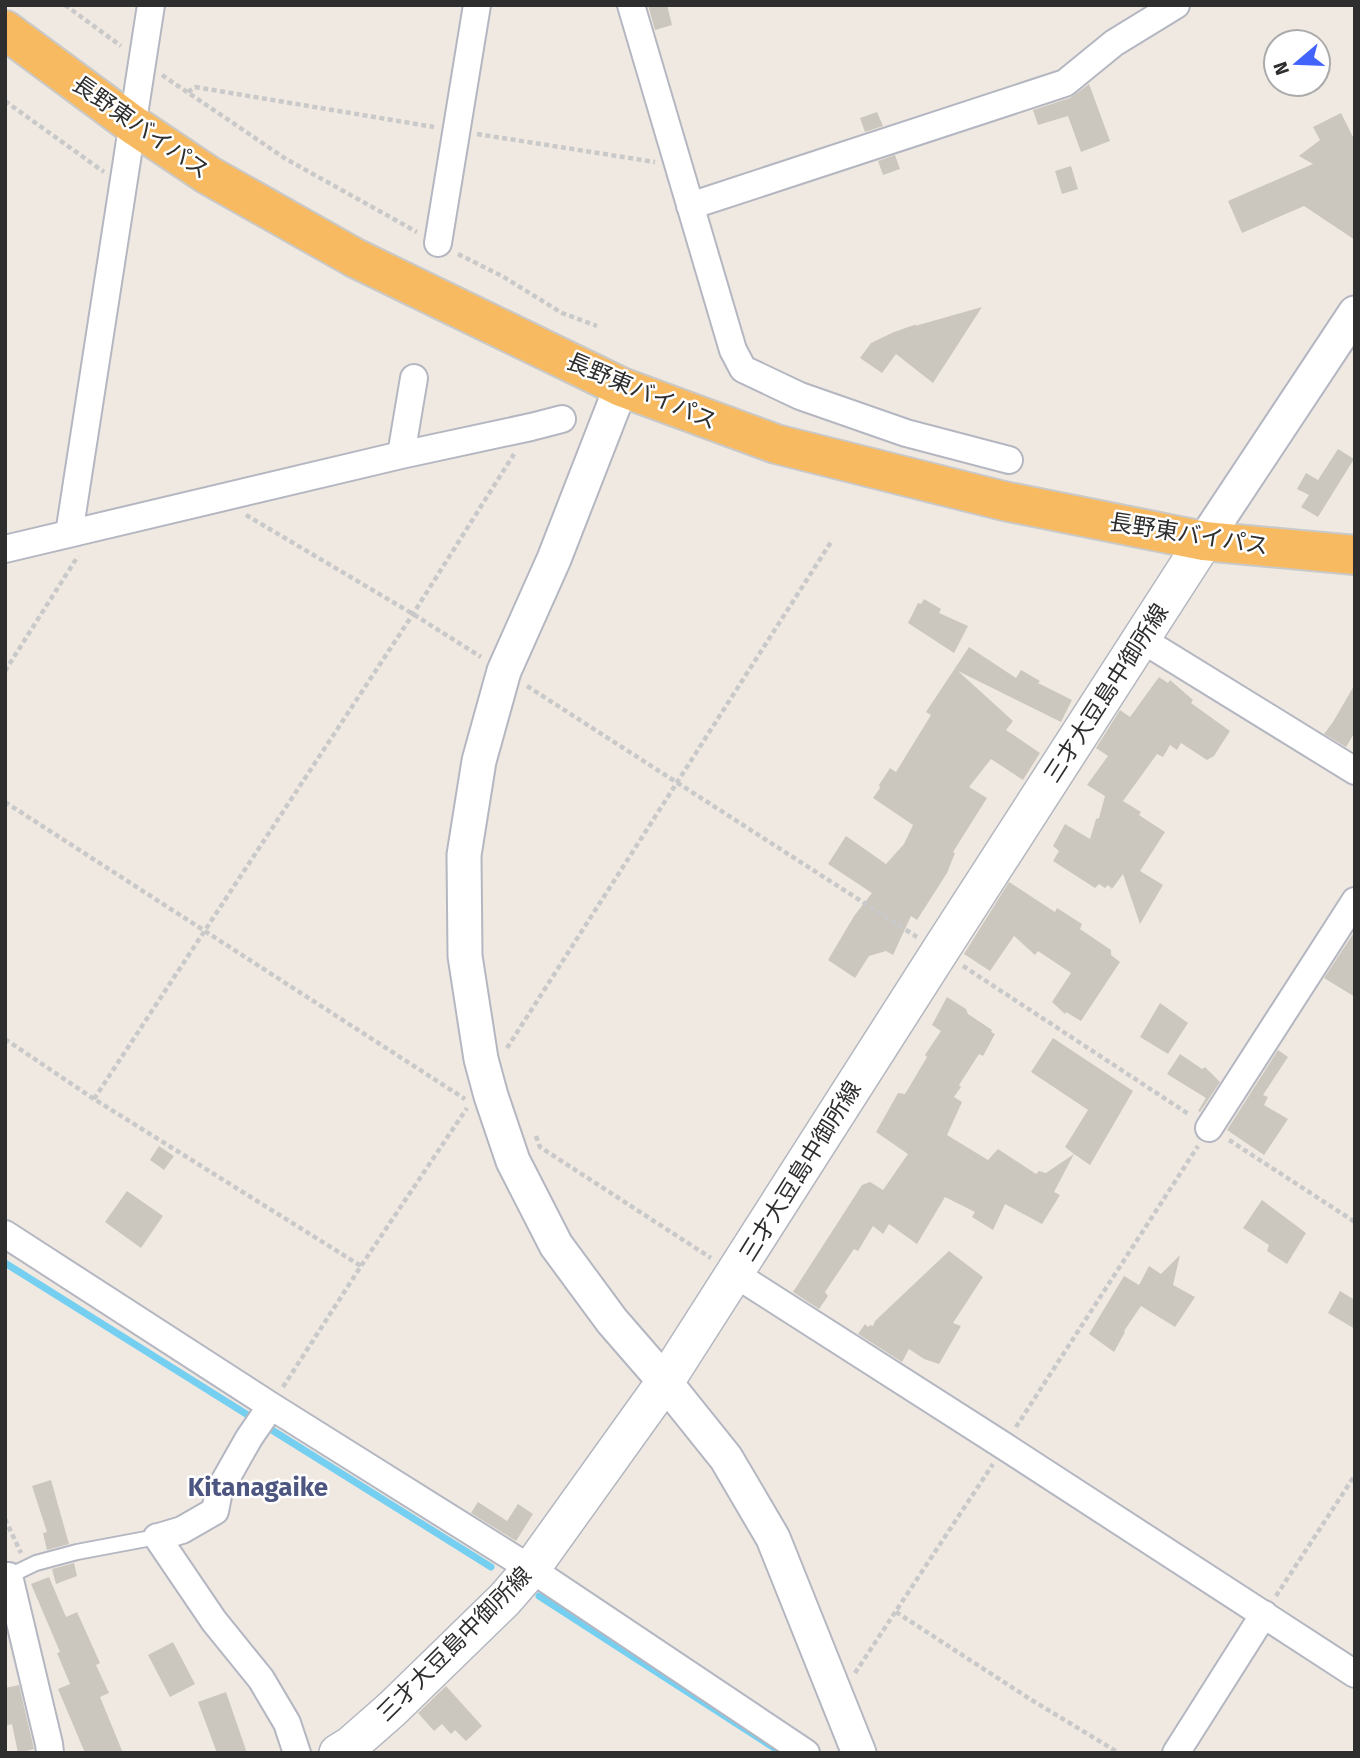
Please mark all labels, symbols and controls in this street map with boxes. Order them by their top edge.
north arrow [1262,28,1332,98]
text: N [1268,59,1294,78]
street label: 長野東バイパス [67,69,215,185]
street label: 長野東バイパス [563,347,721,435]
street label: 長野東バイパス [1108,508,1270,560]
street label: 三才大豆島中御所線 [1038,599,1174,787]
street label: 三才大豆島中御所線 [733,1076,867,1266]
district label: Kitanagaike [188,1472,328,1503]
street label: 三才大豆島中御所線 [371,1561,537,1727]

